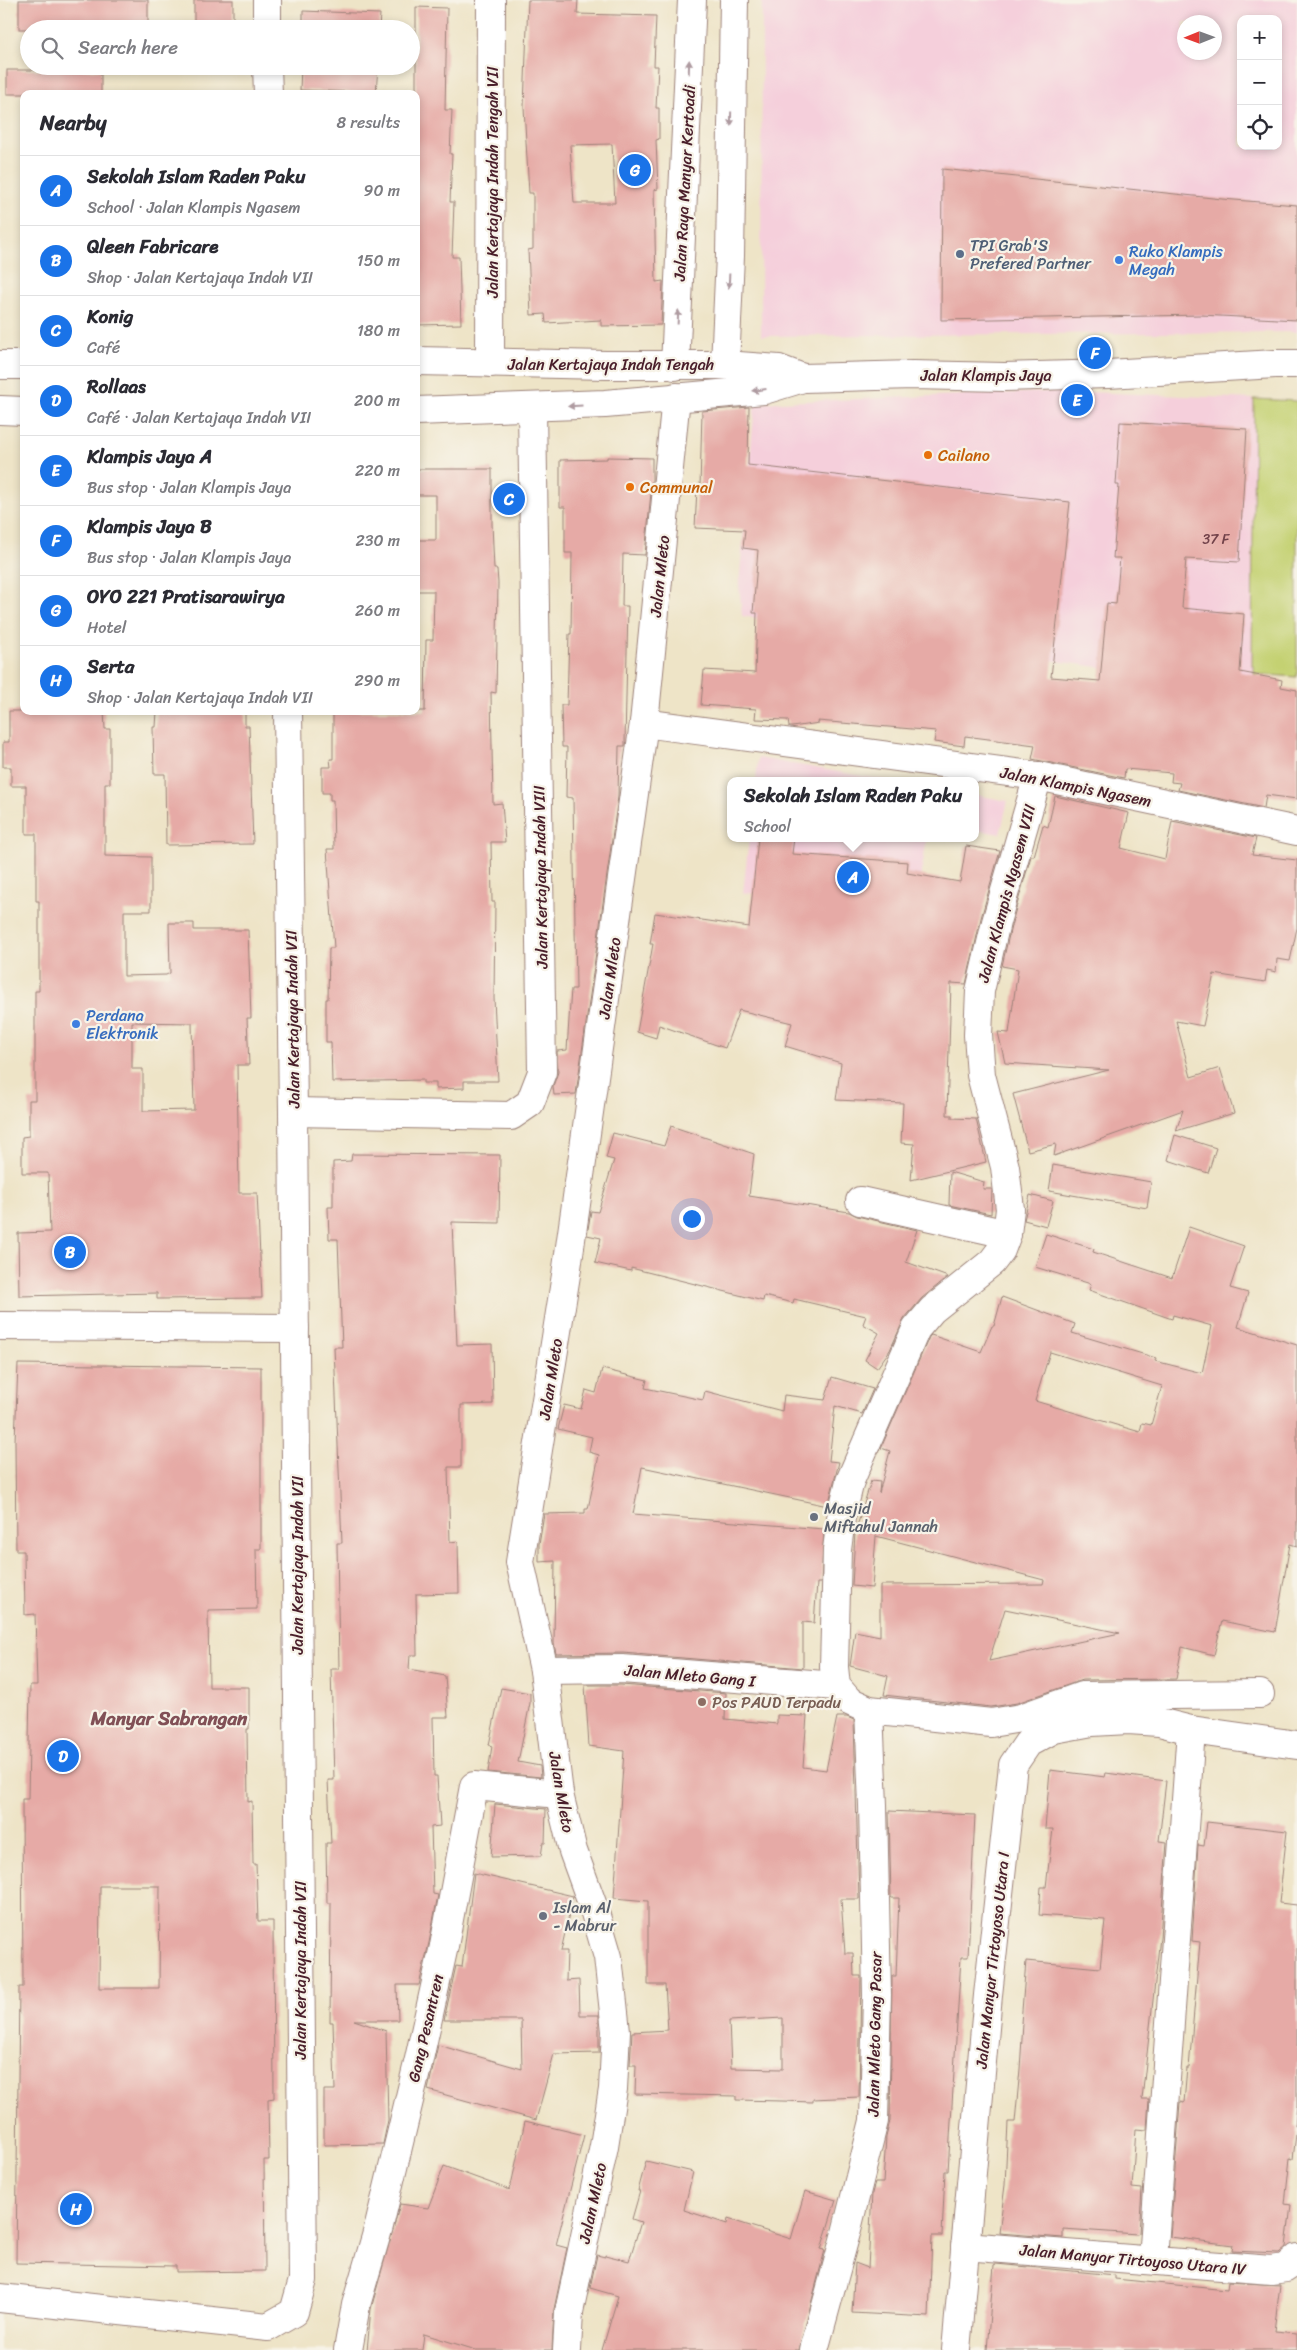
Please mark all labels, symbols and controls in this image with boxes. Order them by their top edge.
north arrow [1177,15,1222,60]
map controls [1237,15,1282,150]
button: + [1237,15,1282,60]
search box [20,20,420,75]
text: Search here [78,31,178,64]
icon: search [38,34,66,62]
one-way arrow [686,59,694,75]
button: − [1237,60,1282,105]
street label: Jalan Kertajaya Indah Tengah VII [478,66,507,299]
street label: Jalan Raya Manyar Kertoadi [665,84,704,283]
text: Nearby [40,104,106,142]
button: locate [1237,105,1282,150]
text: 8 results [337,108,400,137]
one-way arrow [727,111,735,127]
pin: G [619,151,651,189]
text: Sekolah Islam Raden Paku [87,160,305,193]
text: A [51,176,61,205]
text: 90 m [364,176,400,205]
text: School · Jalan Klampis Ngasem [87,193,301,222]
text: Qleen Fabricare [87,230,218,263]
place label: TPI Grab'S Prefered Partner [970,231,1092,278]
place label: Ruko Klampis Megah [1129,237,1224,284]
text: B [51,246,61,275]
text: 150 m [357,246,400,275]
marker: TPI Grab'S Prefered Partner [954,248,966,260]
marker: Ruko Klampis Megah [1113,254,1125,266]
text: Shop · Jalan Kertajaya Indah VII [87,263,313,292]
one-way arrow [724,273,732,289]
text: Konig [87,300,133,333]
one-way arrow [674,309,682,325]
text: C [51,316,61,345]
text: 180 m [357,316,400,345]
text: Café [87,333,120,362]
pin: F [1079,334,1111,372]
street label: Jalan Kertajaya Indah Tengah [507,350,714,379]
street label: Jalan Klampis Jaya [920,361,1051,390]
text: Rollaas [87,370,146,403]
pin: E [1061,381,1093,419]
text: D [51,386,61,415]
text: 200 m [354,386,400,415]
one-way arrow [751,386,767,394]
one-way arrow [567,402,583,410]
text: Café · Jalan Kertajaya Indah VII [87,403,311,432]
text: Klampis Jaya A [87,440,212,473]
place label: Cailano [938,441,990,470]
marker: Cailano [922,449,934,461]
text: E [52,456,60,485]
text: 220 m [355,456,400,485]
text: Bus stop · Jalan Klampis Jaya [87,473,291,502]
place label: Communal [640,473,713,502]
pin: C [493,480,525,518]
marker: Communal [624,481,636,493]
text: Klampis Jaya B [87,510,212,543]
text: F [52,526,60,555]
text: 230 m [355,526,400,555]
house number: 37 F [1203,527,1231,552]
street label: Jalan Mleto [641,534,678,619]
text: Bus stop · Jalan Klampis Jaya [87,543,291,572]
text: OYO 221 Pratisarawirya [87,580,285,613]
text: G [51,596,61,625]
text: 260 m [355,596,400,625]
text: Hotel [87,613,126,642]
text: Serta [87,650,134,683]
text: H [50,666,62,695]
text: 290 m [354,666,400,695]
text: Shop · Jalan Kertajaya Indah VII [87,683,313,712]
street label: Jalan Klampis Ngasem [997,757,1154,815]
popup [727,777,979,842]
text: Sekolah Islam Raden Paku [744,779,962,812]
street label: Jalan Kertajaya Indah VIII [524,785,557,970]
street label: Jalan Klampis Ngasem VIII [968,801,1044,986]
text: School [744,812,791,841]
pin: A [837,858,869,896]
street label: Jalan Kertajaya Indah VII [276,930,309,1109]
street label: Jalan Mleto [589,935,630,1022]
place label: Perdana Elektronik [86,1001,159,1048]
marker: Perdana Elektronik [70,1018,82,1030]
your location [679,1206,705,1232]
pin: B [54,1233,86,1271]
street label: Jalan Mleto [530,1336,571,1423]
street label: Jalan Kertajaya Indah VII [283,1476,312,1655]
place label: Masjid Miftahul Jannah [824,1494,938,1541]
marker: Masjid Miftahul Jannah [808,1511,820,1523]
street label: Jalan Mleto Gang I [622,1655,758,1696]
place label: Pos PAUD Terpadu [712,1688,842,1717]
marker: Pos PAUD Terpadu [696,1696,708,1708]
district label: Manyar Sabrangan [90,1702,248,1735]
pin: D [47,1737,79,1775]
street label: Jalan Mleto [540,1748,583,1835]
street label: Jalan Manyar Tirtoyoso Utara I [967,1850,1018,2071]
street label: Jalan Kertajaya Indah VII [286,1881,315,2060]
place label: Islam Al - Mabrur [552,1893,618,1940]
marker: Islam Al - Mabrur [537,1910,549,1922]
street label: Jalan Mleto Gang Pasar [859,1950,890,2118]
street label: Gang Pesantren [399,1971,452,2085]
street label: Jalan Mleto [570,2160,615,2247]
pin: H [60,2190,92,2228]
street label: Jalan Manyar Tirtoyoso Utara IV [1018,2235,1248,2284]

